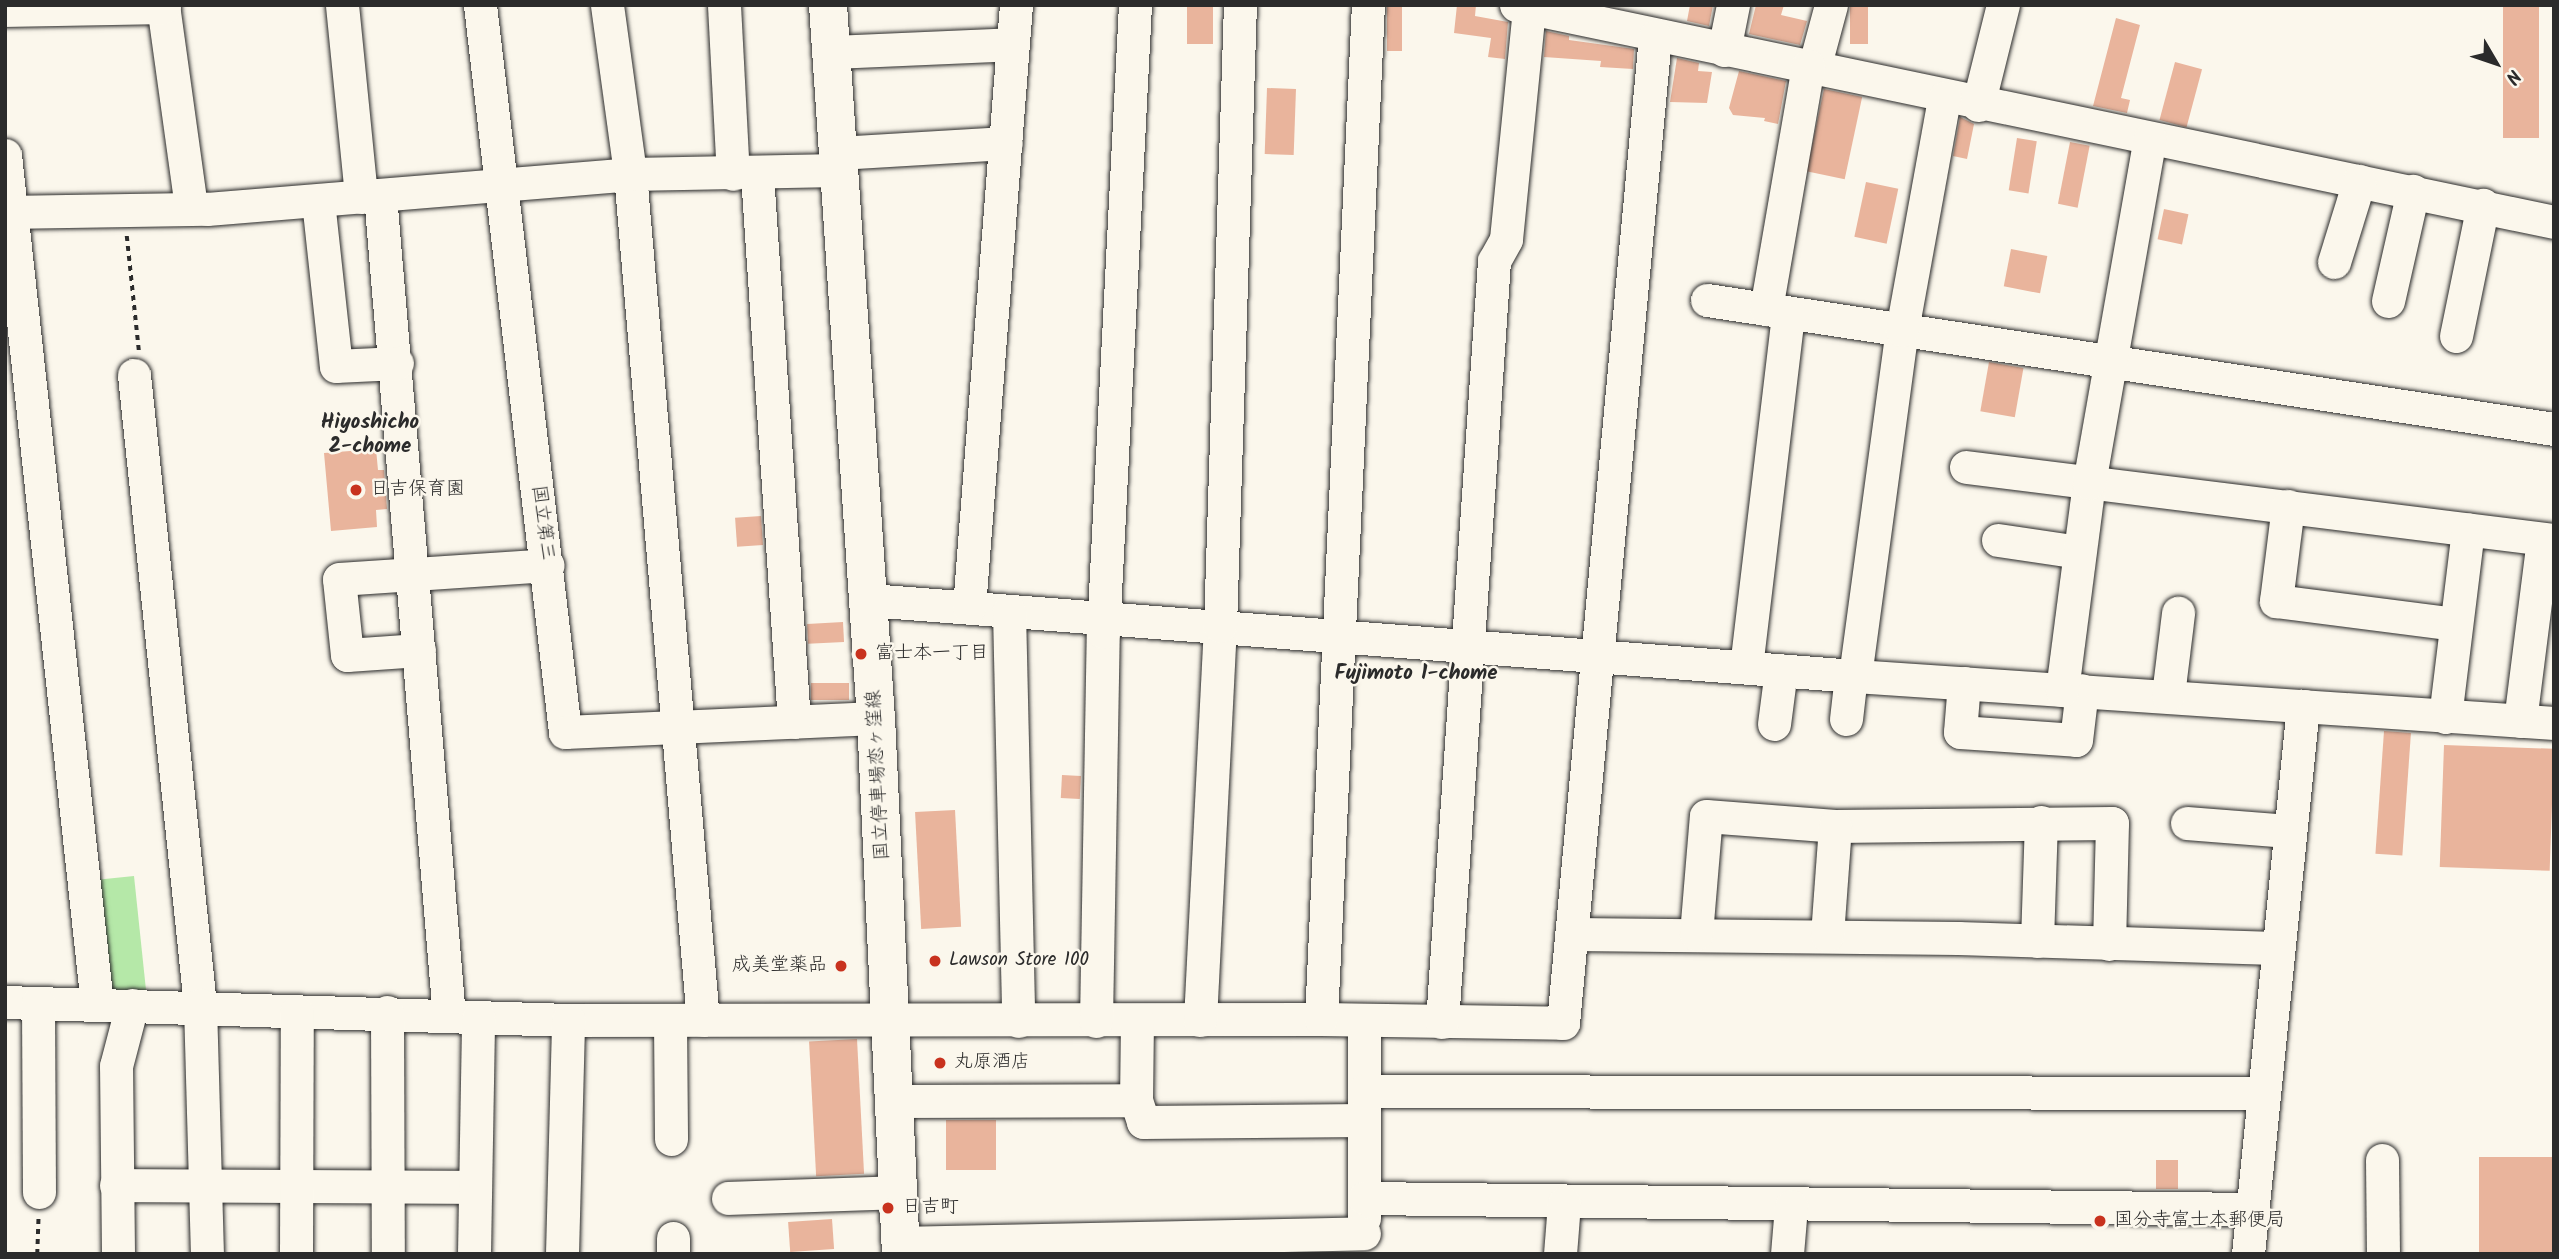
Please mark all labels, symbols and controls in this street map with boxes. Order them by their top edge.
north arrow [2461,28,2531,98]
text: N [2497,62,2528,90]
district label: Hiyoshicho 2-chome [321,410,419,460]
place label: 日吉保育園 [370,479,465,501]
marker: 日吉保育園 [348,482,364,498]
street label: 国立第三 [526,484,558,562]
place label: 富士本一丁目 [875,643,989,665]
marker: 富士本一丁目 [853,646,869,662]
district label: Fujimoto 1-chome [1334,661,1498,687]
street label: 国立停車場恋ヶ窪線 [863,689,895,861]
place label: Lawson Store 100 [949,950,1089,972]
marker: Lawson Store 100 [927,953,943,969]
place label: 成美堂薬品 [732,955,827,977]
marker: 成美堂薬品 [833,958,849,974]
place label: 丸原酒店 [954,1052,1030,1074]
marker: 丸原酒店 [932,1055,948,1071]
place label: 日吉町 [902,1197,959,1219]
marker: 日吉町 [880,1200,896,1216]
place label: 国分寺富士本郵便局 [2114,1210,2285,1232]
marker: 国分寺富士本郵便局 [2092,1213,2108,1229]

